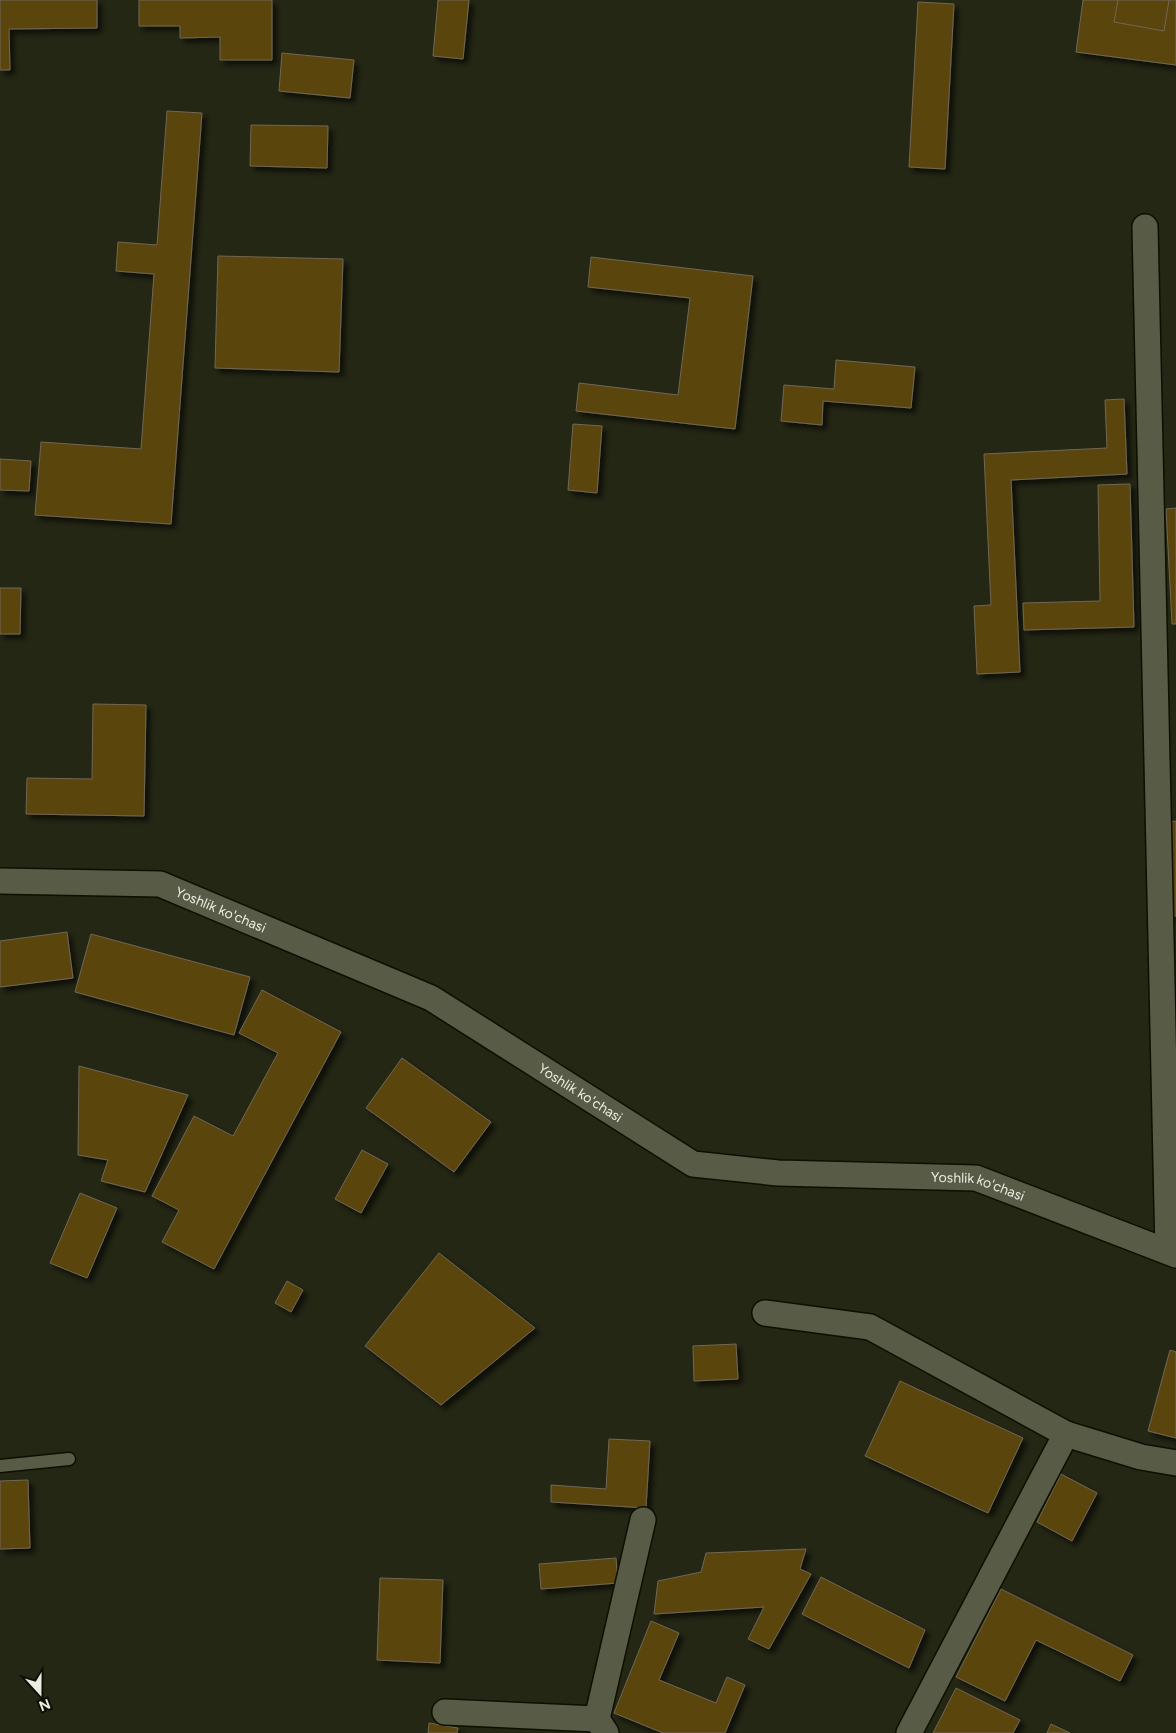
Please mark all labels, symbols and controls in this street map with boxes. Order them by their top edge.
street label: Yoshlik ko'chasi [173,883,268,937]
street label: Yoshlik ko'chasi [535,1060,626,1126]
street label: Yoshlik ko'chasi [931,1169,1027,1205]
north arrow [15,1668,65,1718]
text: N [36,1695,53,1715]

